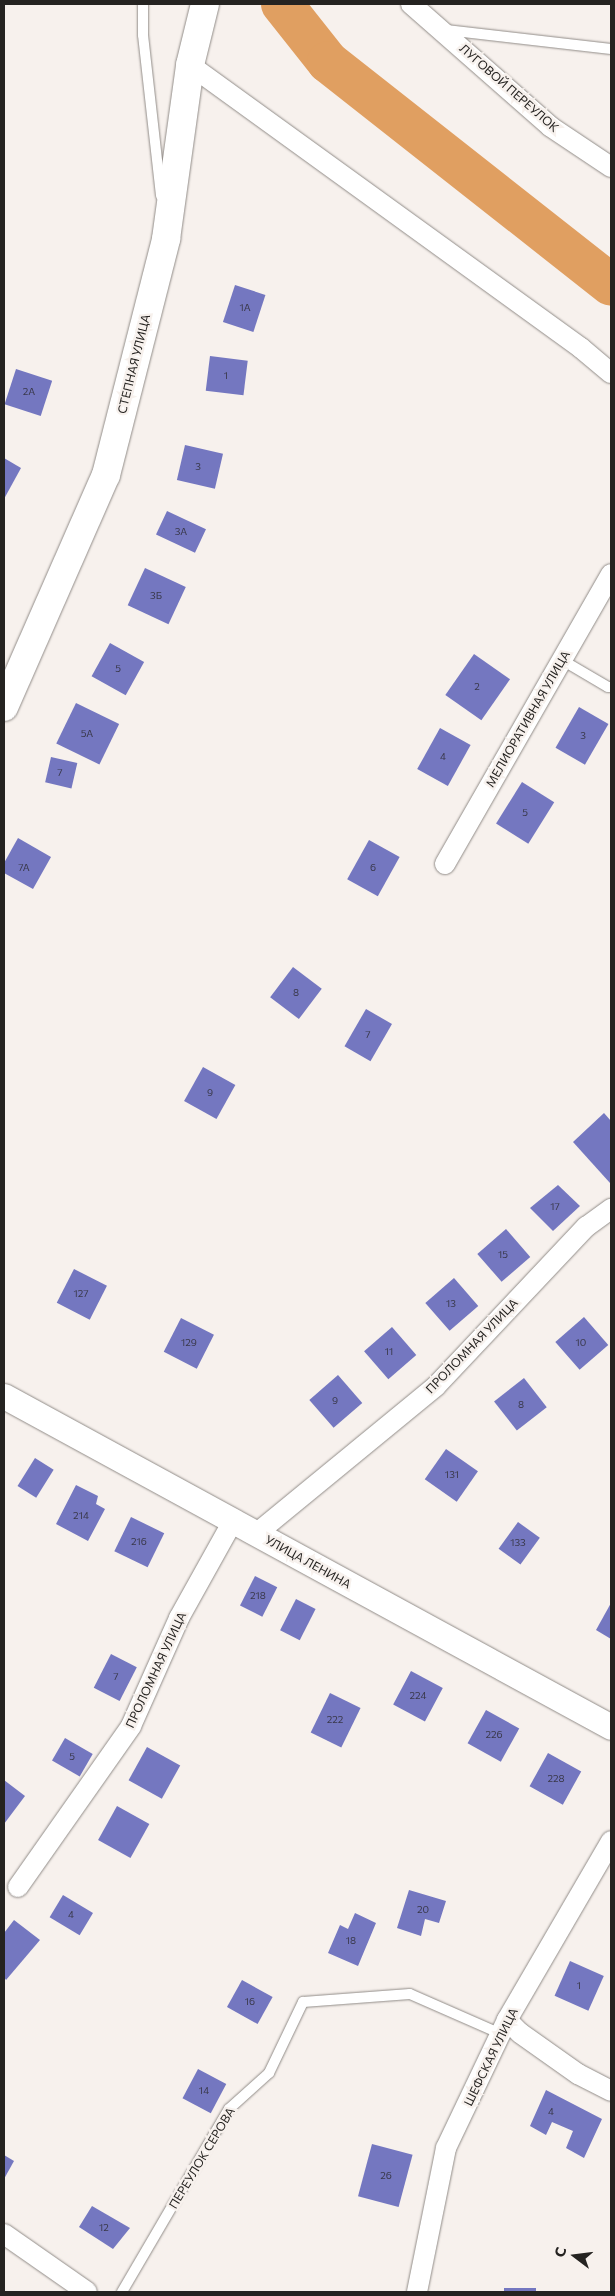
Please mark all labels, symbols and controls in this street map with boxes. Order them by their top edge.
street label: ЛУГОВОЙ ПЕРЕУЛОК [456,41,562,135]
house number: 1А [239,302,251,314]
street label: СТЕПНАЯ УЛИЦА [115,313,153,415]
house number: 1 [224,370,228,382]
house number: 2А [23,386,35,398]
house number: 3 [195,461,201,473]
house number: 3А [175,526,187,538]
house number: 3Б [150,590,162,602]
street label: МЕЛИОРАТИВНАЯ УЛИЦА [483,648,573,790]
house number: 5 [115,663,121,675]
house number: 2 [474,681,480,693]
house number: 5А [81,728,93,740]
house number: 3 [580,730,586,742]
house number: 4 [440,751,446,763]
house number: 7 [57,767,63,779]
house number: 5 [522,807,528,819]
house number: 7А [18,862,30,874]
house number: 6 [370,862,376,874]
house number: 8 [293,987,299,999]
house number: 7 [365,1029,371,1041]
house number: 9 [207,1087,213,1099]
house number: 17 [550,1201,560,1213]
house number: 15 [498,1249,508,1261]
house number: 127 [73,1288,89,1300]
street label: ПРОЛОМНАЯ УЛИЦА [423,1296,521,1396]
house number: 13 [446,1298,456,1310]
house number: 129 [181,1337,197,1349]
house number: 10 [576,1337,586,1349]
house number: 11 [385,1346,393,1358]
house number: 9 [332,1395,338,1407]
house number: 8 [518,1399,524,1411]
house number: 131 [445,1469,459,1481]
house number: 214 [73,1510,89,1522]
street label: УЛИЦА ЛЕНИНА [262,1532,354,1592]
house number: 216 [131,1536,147,1548]
house number: 133 [510,1537,526,1549]
house number: 218 [250,1590,266,1602]
street label: ПРОЛОМНАЯ УЛИЦА [123,1610,189,1730]
house number: 7 [113,1671,119,1683]
house number: 224 [410,1690,426,1702]
house number: 222 [327,1714,343,1726]
house number: 226 [485,1729,503,1741]
house number: 5 [69,1751,75,1763]
house number: 228 [547,1773,565,1785]
house number: 20 [417,1904,429,1916]
house number: 4 [68,1909,74,1921]
house number: 18 [346,1935,356,1947]
house number: 1 [577,1980,581,1992]
house number: 16 [245,1996,255,2008]
street label: ШЕФСКАЯ УЛИЦА [461,2006,521,2108]
house number: 14 [199,2085,209,2097]
street label: ПЕРЕУЛОК СЕРОВА [166,2105,238,2211]
house number: 4 [548,2106,554,2118]
house number: 26 [380,2170,392,2182]
house number: 12 [99,2222,109,2234]
north arrow [550,2231,600,2281]
text: С [551,2245,569,2259]

